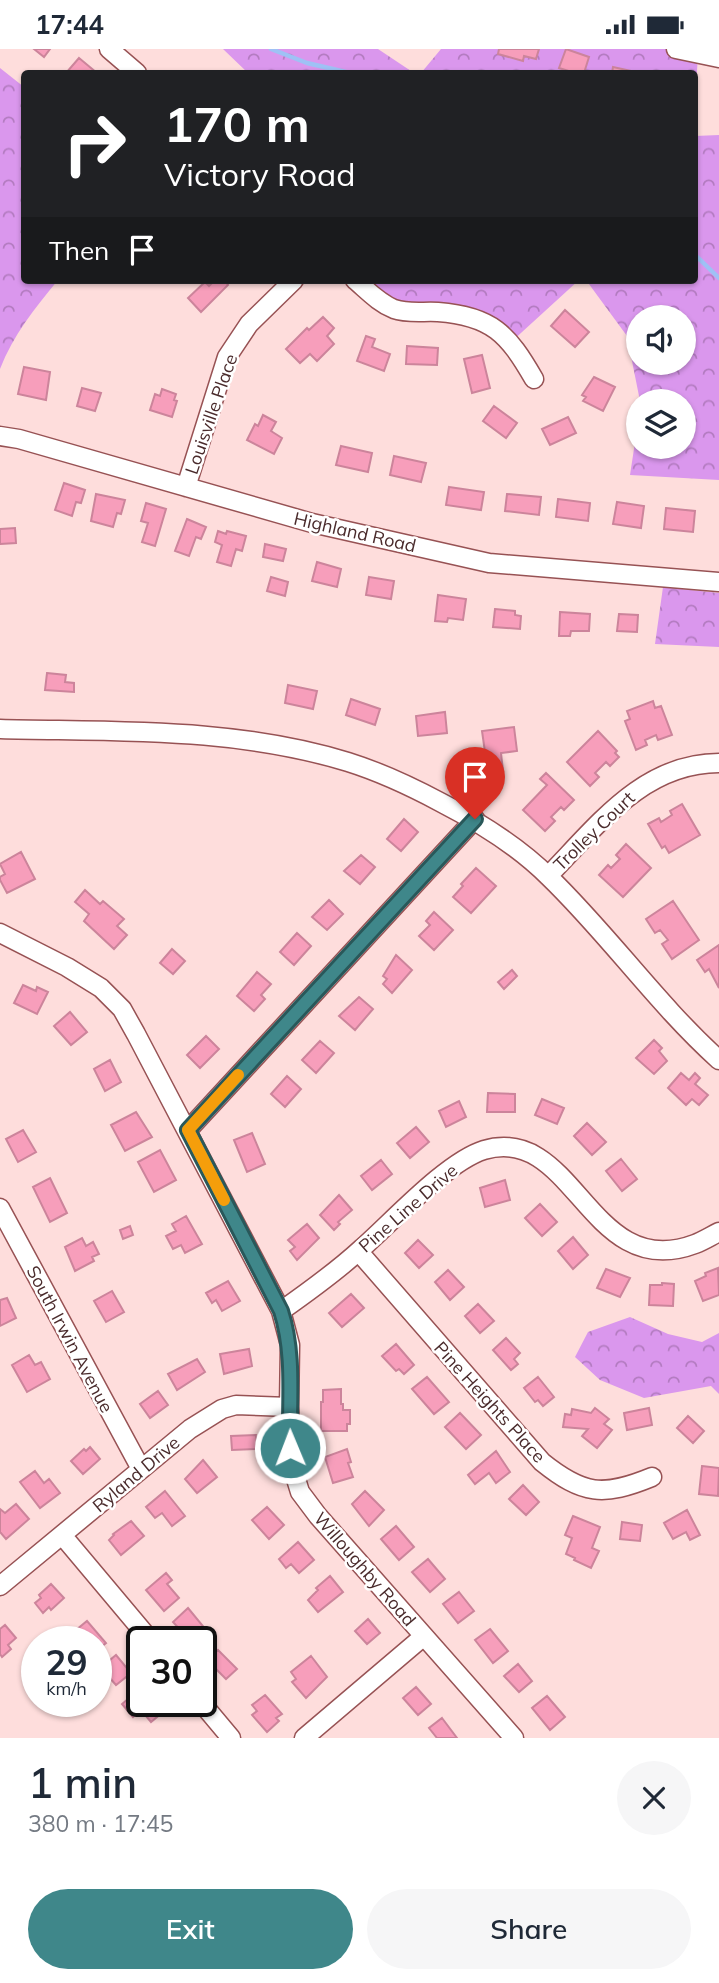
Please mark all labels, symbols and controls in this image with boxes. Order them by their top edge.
text: 17:44 [35,8,104,41]
text: 170 m [164,93,310,154]
icon: right [49,98,140,189]
text: Victory Road [164,154,356,194]
icon: arrive [123,231,161,269]
text: Then [49,234,109,267]
map controls [626,305,696,459]
button: sound [626,305,696,375]
street label: Louisville Place [180,351,242,477]
button: layers [626,389,696,459]
street label: Highland Road [292,507,418,557]
pin [445,747,505,819]
icon: arrive [456,758,494,796]
street label: Trolley Court [548,786,640,876]
street label: Pine Line Drive [354,1159,462,1257]
street label: South Irwin Avenue [22,1262,118,1416]
street label: Pine Heights Place [429,1337,551,1467]
position arrow [253,1411,327,1485]
street label: Ryland Drive [88,1431,184,1517]
street label: Willoughby Road [309,1507,421,1631]
speed limit sign: 30 [126,1626,217,1717]
text: 29 [45,1640,88,1684]
text: km/h [46,1677,87,1700]
text: 1 min [28,1756,137,1809]
button: close [617,1761,691,1835]
text: 380 m · 17:45 [28,1809,173,1838]
button: Exit [28,1889,353,1969]
button: Share [367,1889,691,1969]

